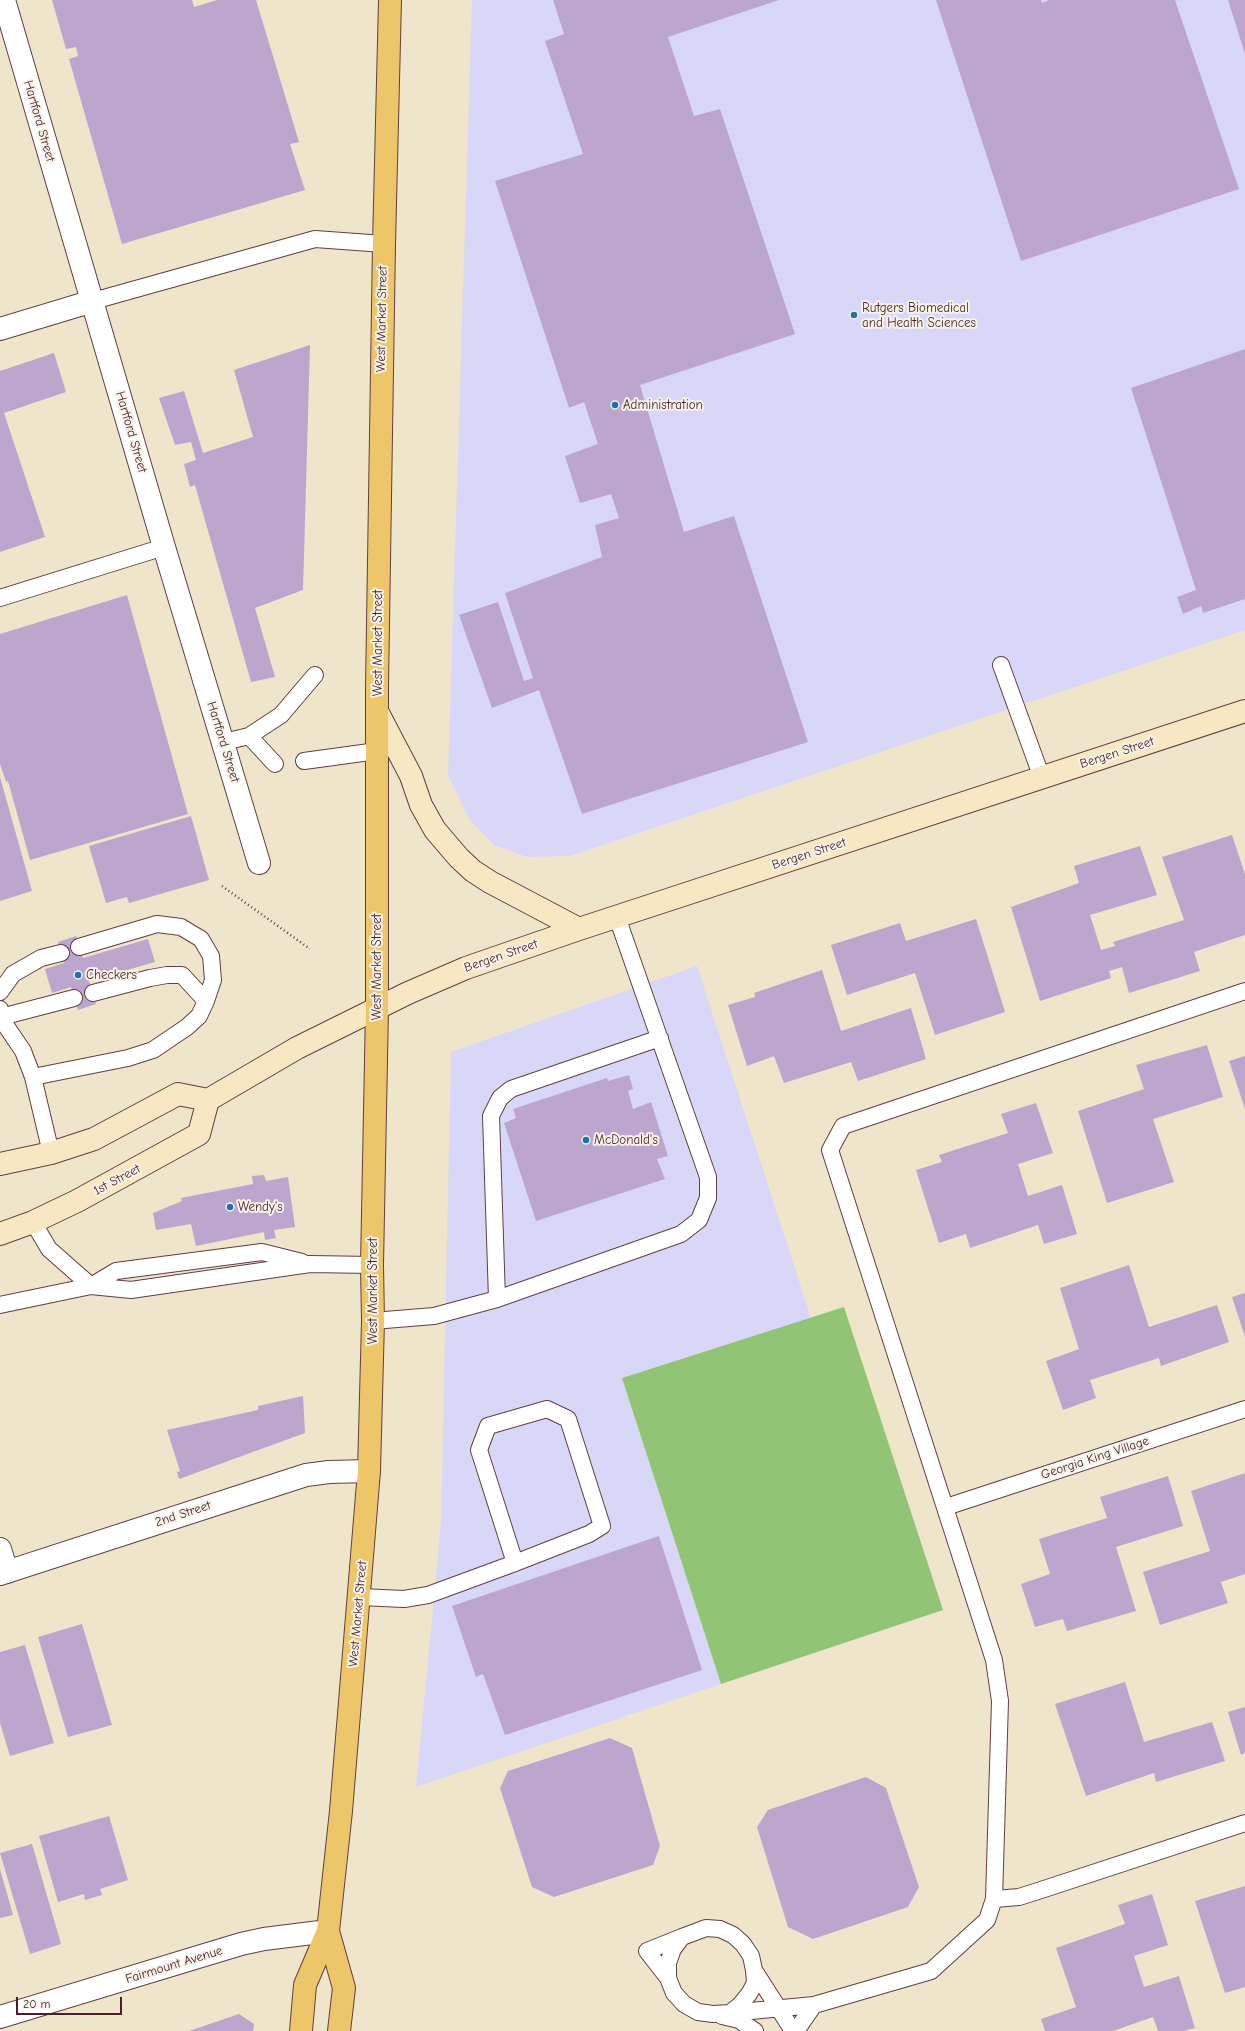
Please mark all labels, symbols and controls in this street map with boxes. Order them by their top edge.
street label: Hartford Street [20,79,58,163]
street label: West Market Street [373,266,391,372]
place label: Rutgers Biomedical and Health Sciences [862,300,976,331]
marker: Rutgers Biomedical and Health Sciences [849,310,859,320]
street label: Hartford Street [112,390,150,474]
place label: Administration [623,397,703,413]
marker: Administration [610,400,620,410]
street label: West Market Street [370,590,386,696]
street label: Hartford Street [203,700,243,784]
street label: Bergen Street [1078,734,1156,772]
street label: Bergen Street [770,835,848,873]
street label: West Market Street [369,914,385,1020]
street label: Bergen Street [462,936,540,976]
place label: Checkers [86,967,137,983]
marker: Checkers [73,970,83,980]
place label: McDonald's [594,1132,658,1148]
marker: McDonald's [581,1135,591,1145]
street label: 1st Street [91,1161,143,1199]
place label: Wendy's [238,1199,283,1215]
marker: Wendy's [225,1202,235,1212]
street label: West Market Street [365,1238,381,1344]
street label: Georgia King Village [1039,1433,1151,1483]
street label: 2nd Street [153,1498,213,1530]
street label: West Market Street [346,1560,370,1668]
street label: Fairmount Avenue [124,1943,224,1987]
scale bar [18,1989,124,2015]
text: 20 m [23,1997,51,2011]

